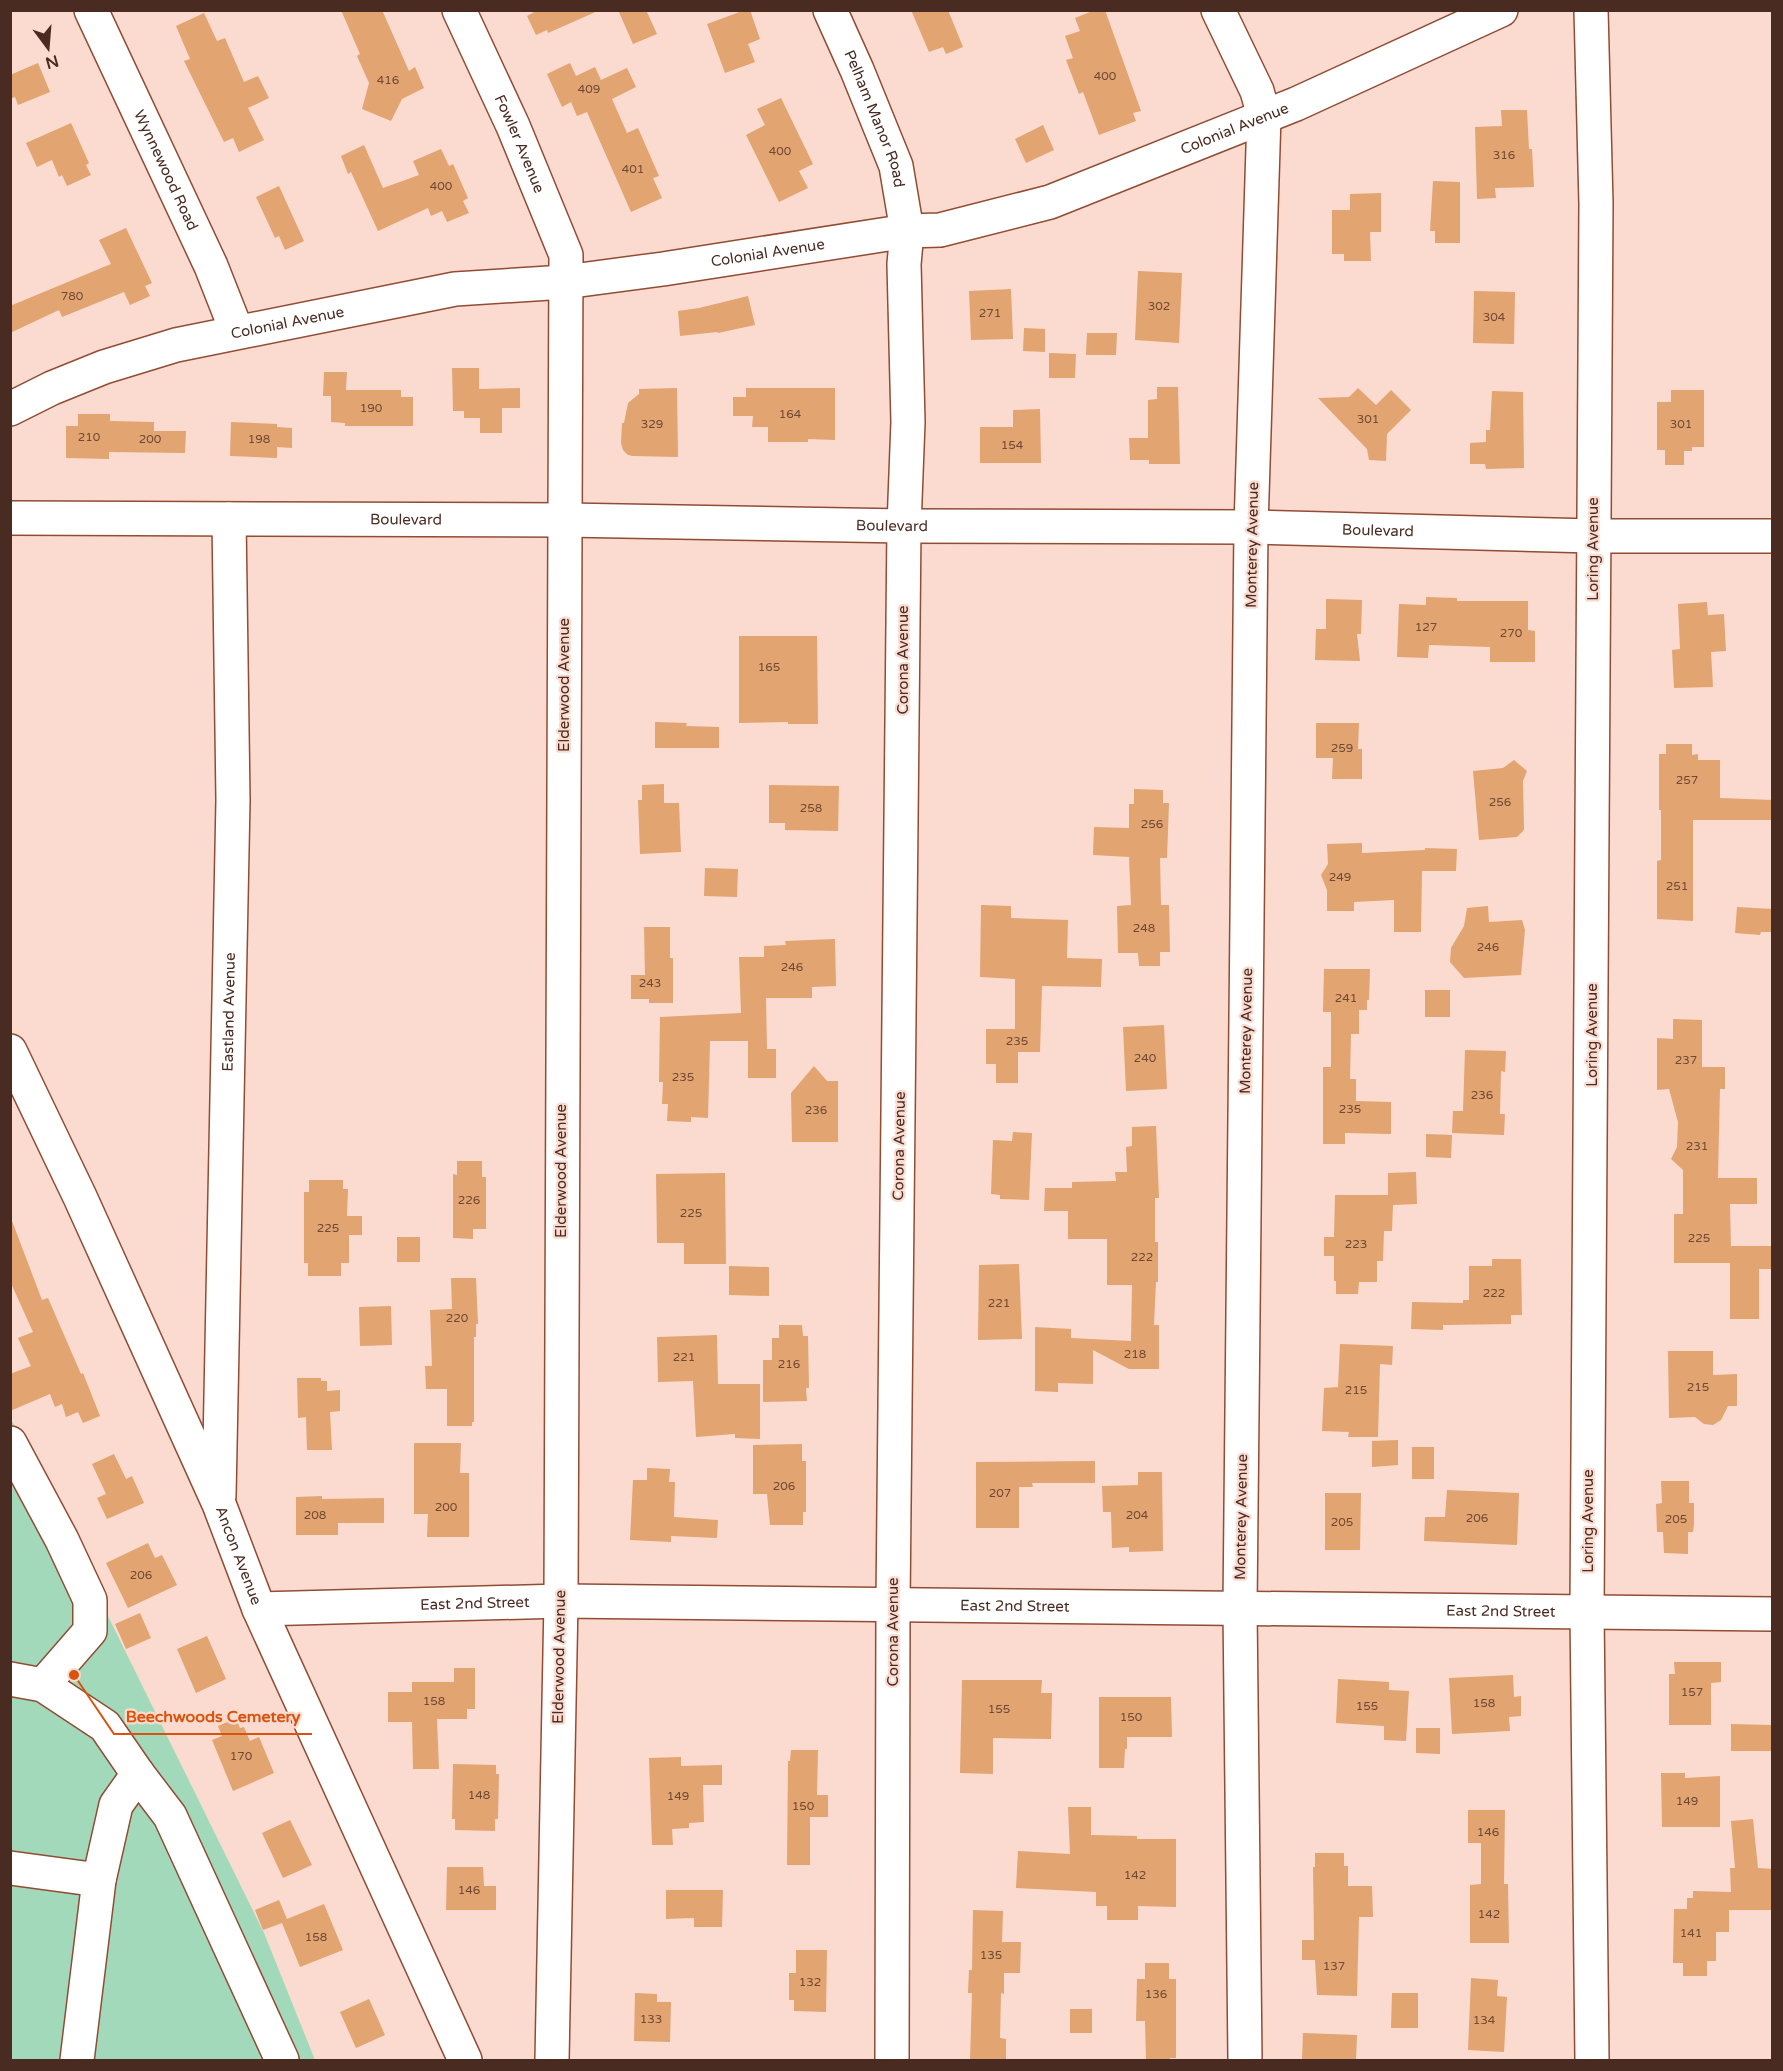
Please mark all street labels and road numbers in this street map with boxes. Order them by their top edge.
street label: Pelham Manor Road [840,47,908,189]
street label: Fowler Avenue [491,92,549,196]
street label: Colonial Avenue [1178,99,1291,158]
street label: Wynnewood Road [130,107,202,233]
street label: Colonial Avenue [710,235,826,270]
street label: Colonial Avenue [229,302,346,343]
street label: Monterey Avenue [1242,482,1262,608]
street label: Loring Avenue [1584,497,1602,601]
street label: Boulevard [370,510,442,529]
street label: Boulevard [856,516,928,535]
street label: Boulevard [1342,520,1414,540]
street label: Corona Avenue [894,605,912,715]
street label: Elderwood Avenue [555,618,573,752]
street label: Eastland Avenue [219,952,239,1072]
street label: Monterey Avenue [1236,968,1256,1094]
street label: Loring Avenue [1583,983,1601,1087]
street label: Corona Avenue [889,1091,909,1201]
street label: Elderwood Avenue [552,1104,570,1238]
street label: Monterey Avenue [1231,1454,1251,1580]
street label: Loring Avenue [1579,1469,1597,1573]
street label: Ancon Avenue [212,1504,266,1607]
street label: Corona Avenue [884,1577,902,1687]
street label: Elderwood Avenue [549,1590,569,1724]
street label: East 2nd Street [420,1593,530,1614]
street label: East 2nd Street [960,1596,1070,1615]
street label: East 2nd Street [1446,1602,1556,1621]

